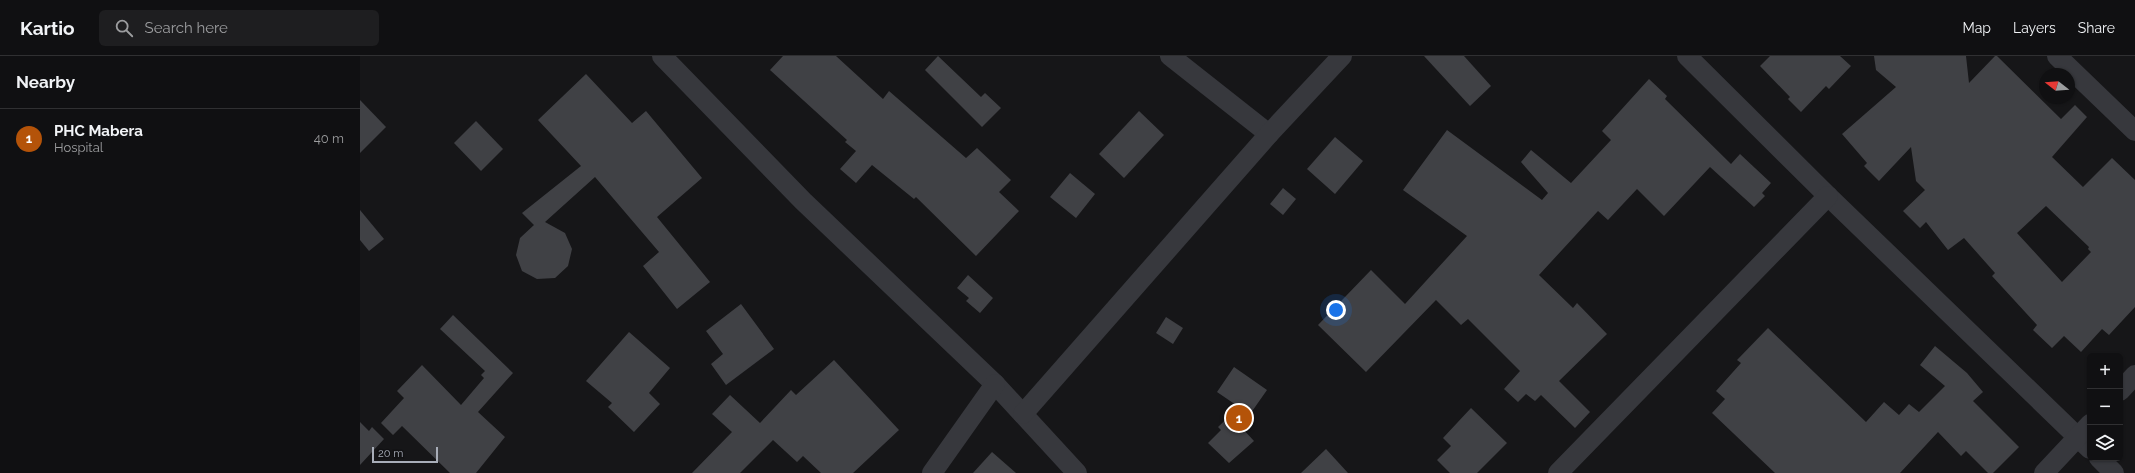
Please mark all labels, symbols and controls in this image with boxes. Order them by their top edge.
search box [99,10,379,46]
text: Kartio [20,17,75,39]
icon: search [113,17,135,39]
text: Search here [145,19,228,37]
text: Map [1963,20,1991,36]
text: Layers [2013,20,2056,36]
text: Share [2078,20,2115,36]
north arrow [2039,68,2075,104]
text: Nearby [16,72,75,92]
text: PHC Mabera [54,122,143,140]
text: 1 [26,131,32,146]
text: 40 m [314,131,344,146]
text: Hospital [54,140,103,155]
your location [1326,300,1346,320]
map controls [2087,353,2123,461]
button: + [2087,353,2123,389]
button: − [2087,389,2123,425]
pin: 1 [1226,403,1252,433]
button: layers [2087,425,2123,461]
scale bar [372,445,438,464]
text: 20 m [378,447,403,460]

